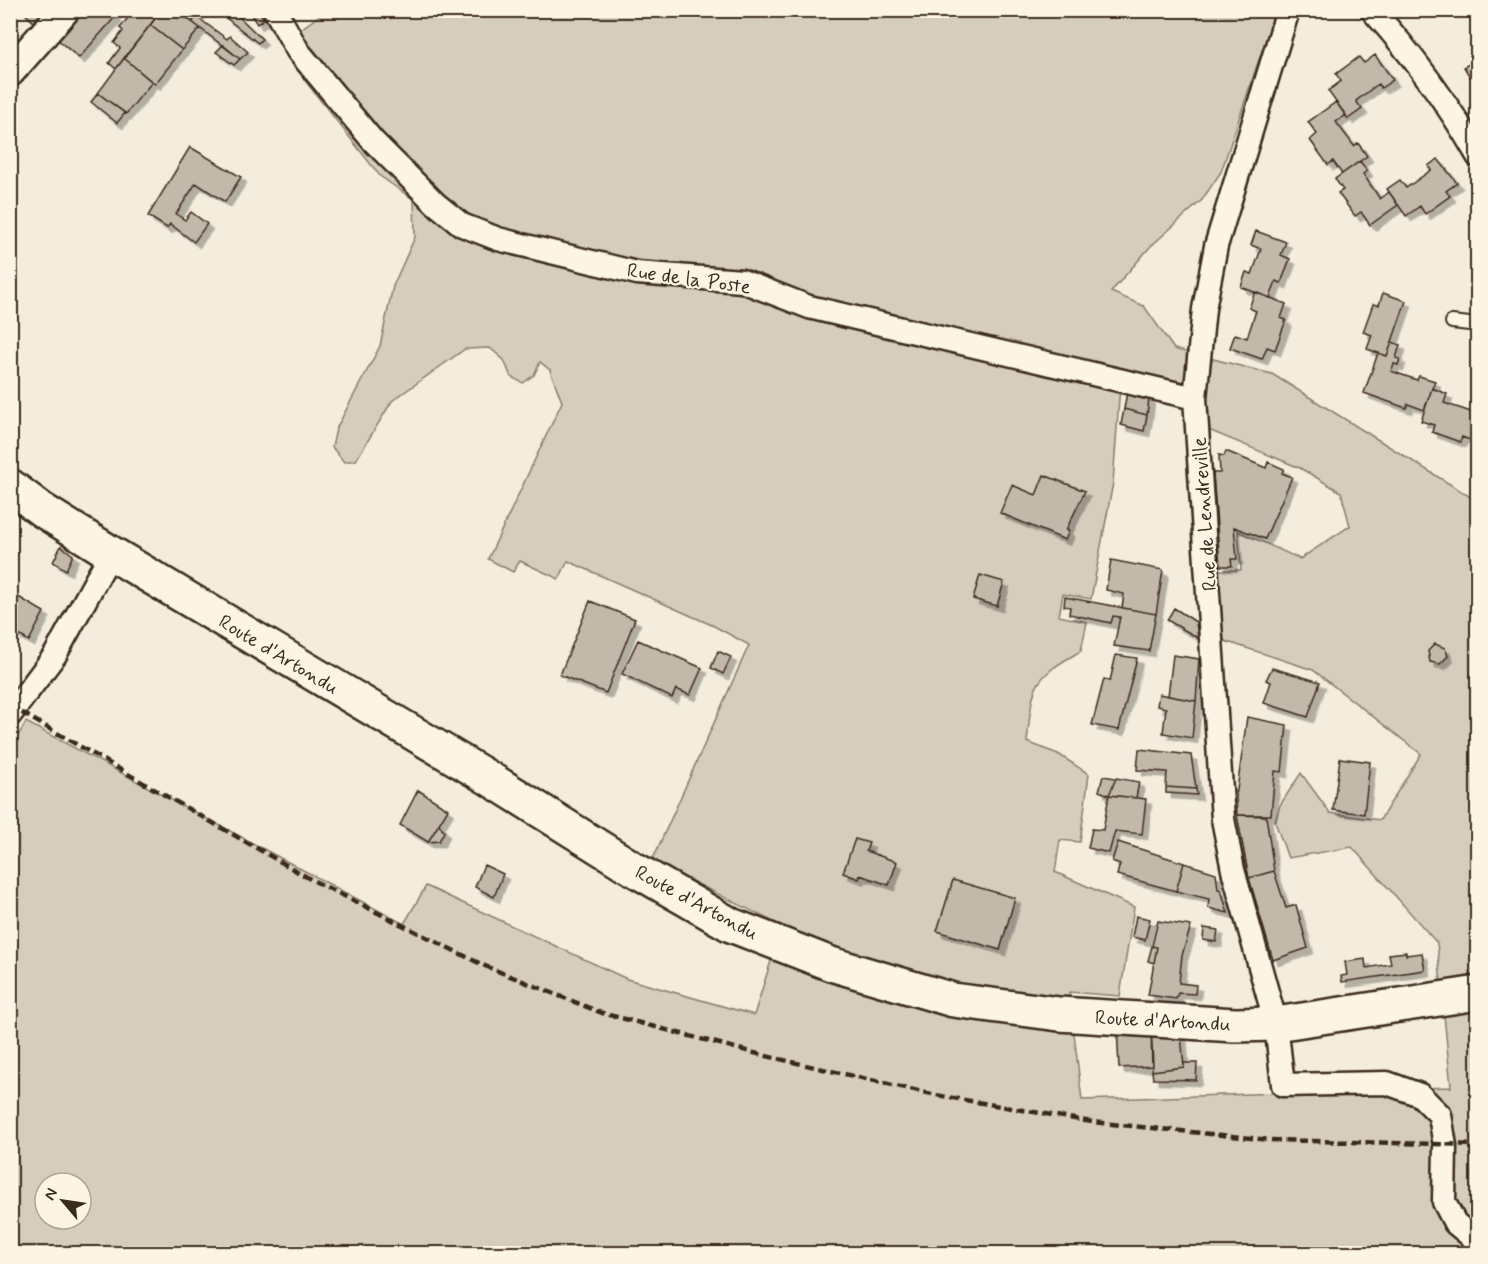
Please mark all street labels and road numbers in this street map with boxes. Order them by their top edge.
street label: Rue de la Poste [625,257,752,302]
street label: Rue de Lendreville [1187,436,1224,592]
street label: Route d'Artondu [213,609,343,702]
street label: Route d'Artondu [630,860,763,947]
street label: Route d'Artondu [1094,1004,1231,1039]

